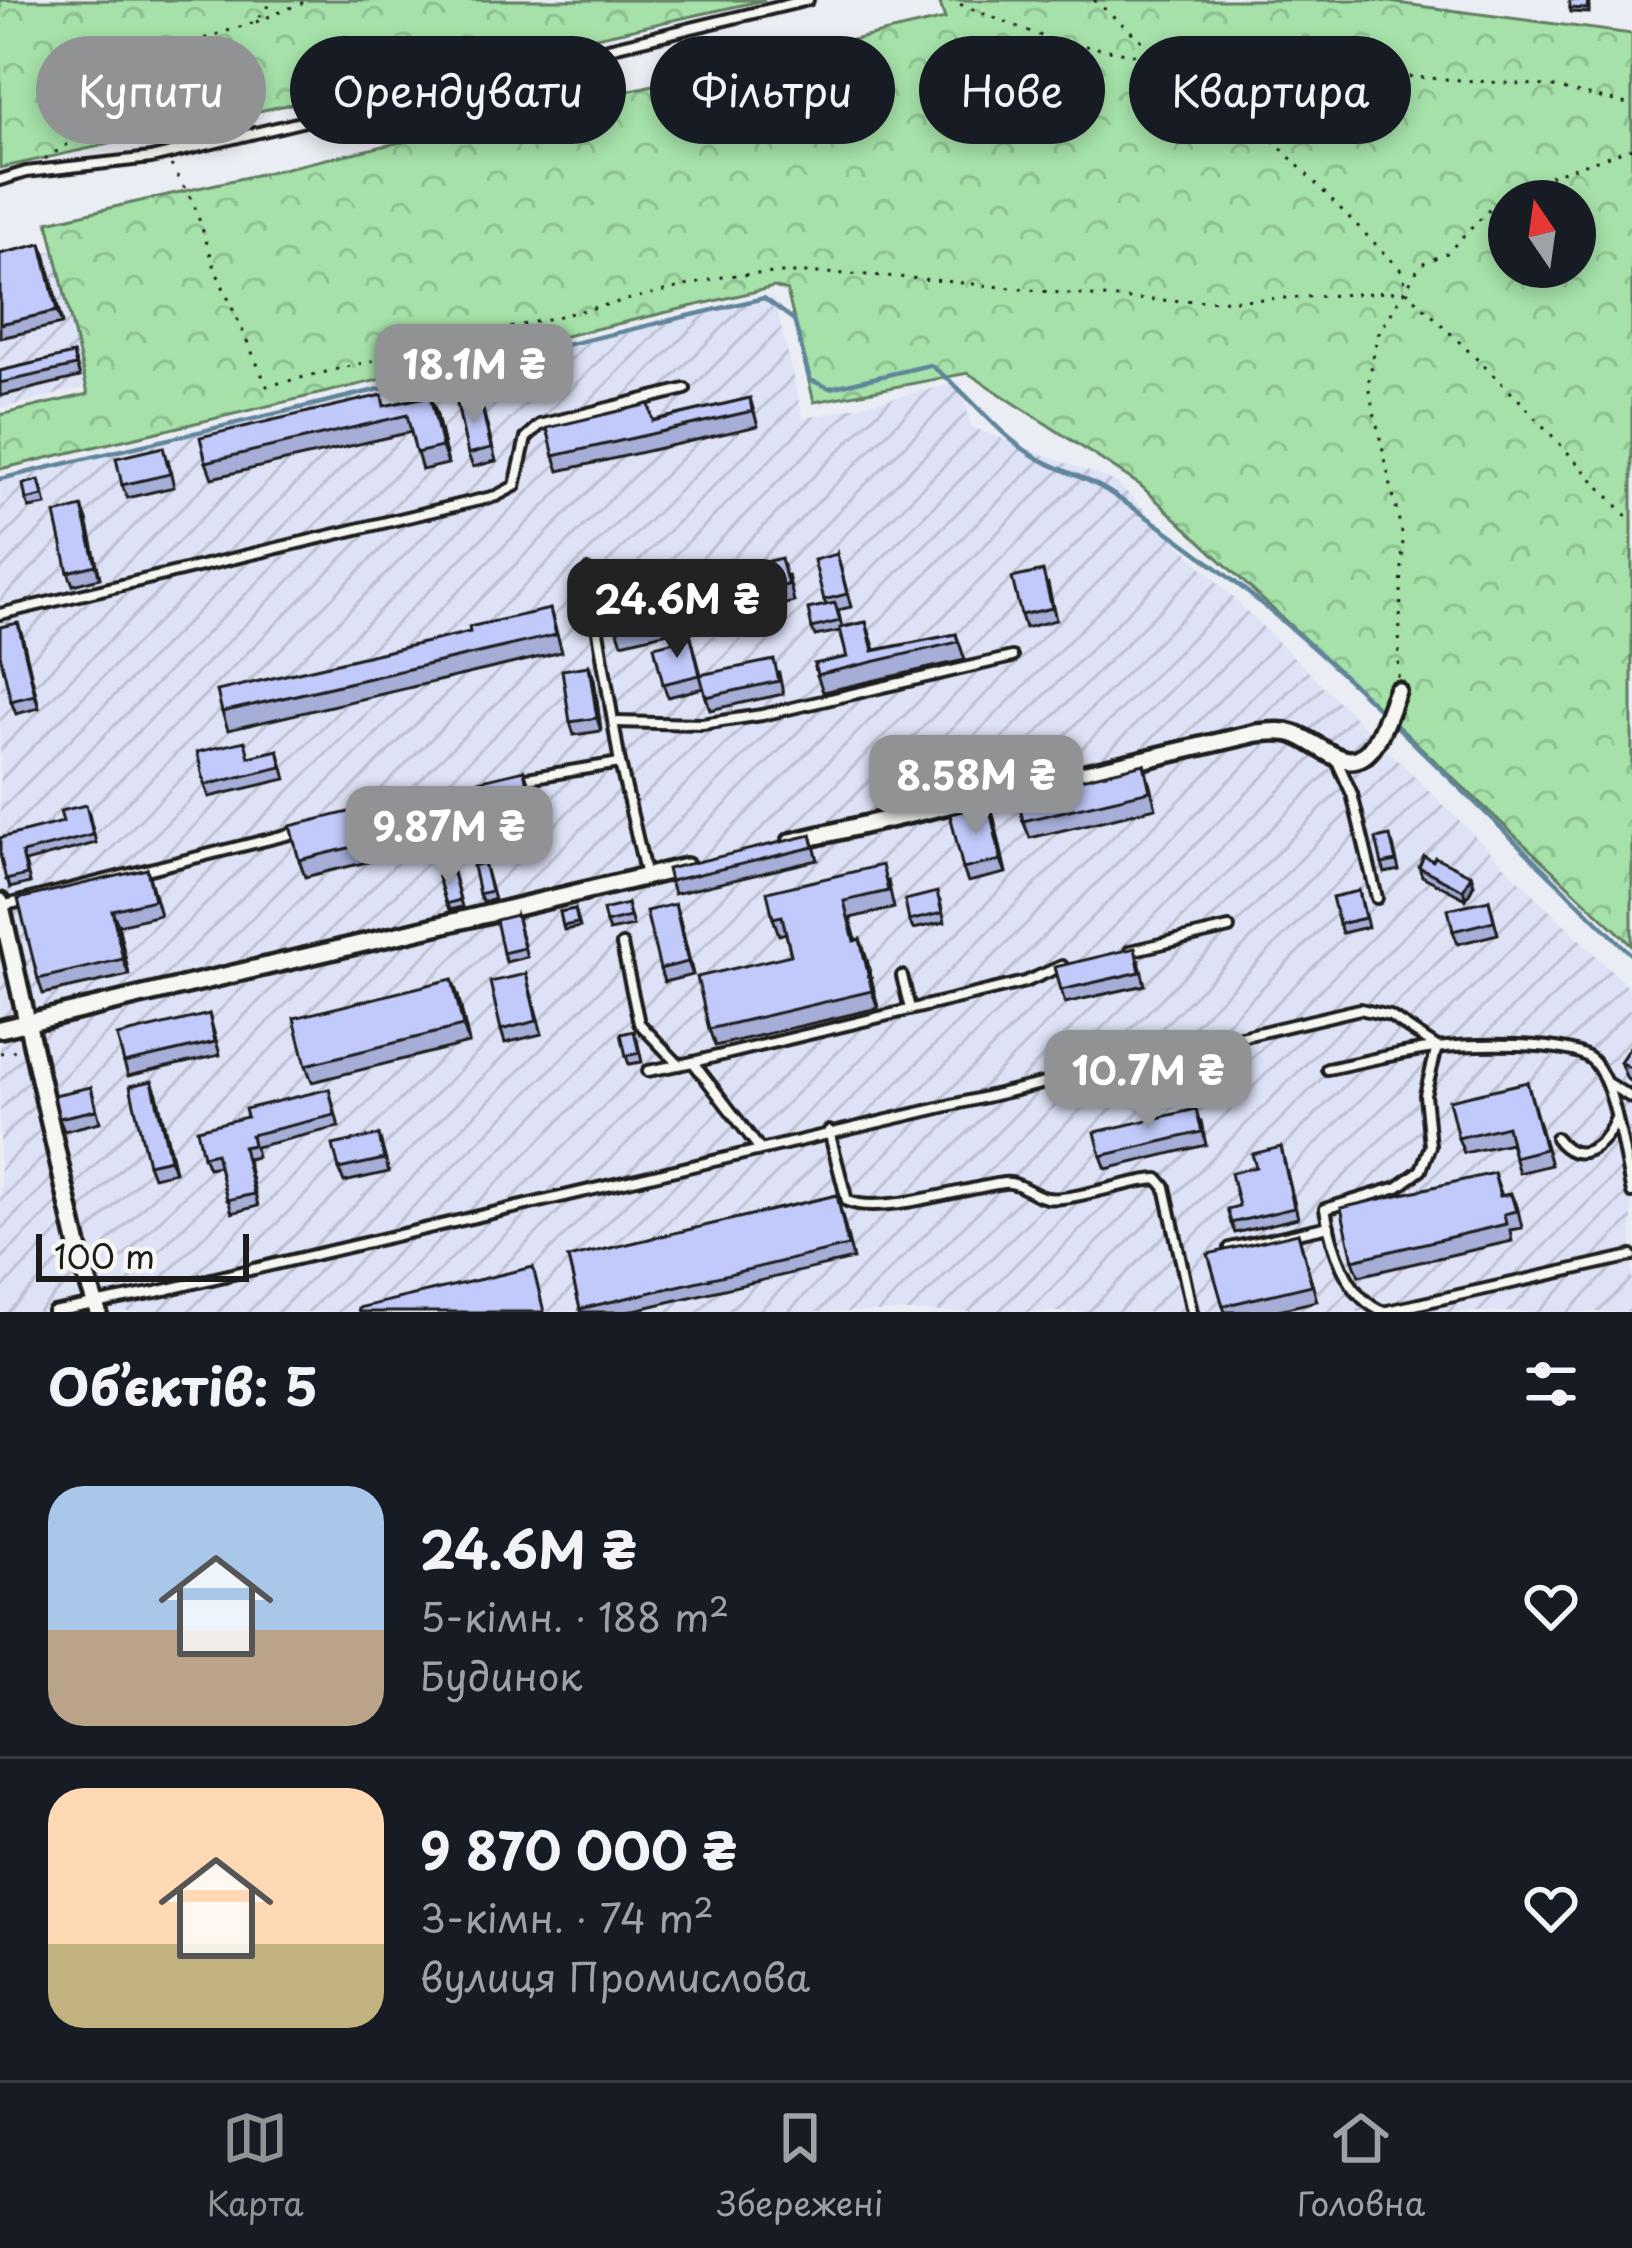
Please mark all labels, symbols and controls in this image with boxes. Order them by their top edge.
chip: Купити [36,36,266,144]
chip: Орендувати [290,36,626,144]
chip: Фільтри [650,36,895,144]
chip: Нове [919,36,1105,144]
chip: Квартира [1129,36,1411,144]
north arrow [1488,180,1596,288]
map controls [1488,180,1596,288]
pin: 18.1M ₴ [363,324,585,426]
text: 18.1M ₴ [402,333,546,392]
pin: 24.6M ₴ [566,559,788,661]
text: 24.6M ₴ [594,568,760,627]
pin: 8.58M ₴ [865,735,1087,837]
text: 8.58M ₴ [896,744,1056,803]
pin: 9.87M ₴ [338,786,560,888]
text: 9.87M ₴ [373,795,525,854]
pin: 10.7M ₴ [1037,1030,1259,1132]
text: 10.7M ₴ [1071,1039,1225,1098]
scale bar [36,1228,249,1281]
text: 100 m [54,1230,155,1280]
text: Об’єктів: 5 [48,1346,318,1423]
icon: filters [1518,1351,1584,1417]
text: 24.6M ₴ [420,1509,637,1586]
icon: home [144,1534,288,1678]
icon: heart [1518,1573,1584,1639]
text: 5-кімн. · 188 m² [420,1586,729,1645]
text: Будинок [420,1645,583,1704]
text: 9 870 000 ₴ [420,1810,737,1887]
icon: home [144,1836,288,1980]
icon: heart [1518,1875,1584,1941]
text: 3-кімн. · 74 m² [420,1887,714,1946]
text: вулиця Промислова [420,1946,810,2005]
tab: Карта [207,2105,304,2227]
tab: Збережені [717,2105,883,2227]
tab: Головна [1297,2105,1425,2227]

